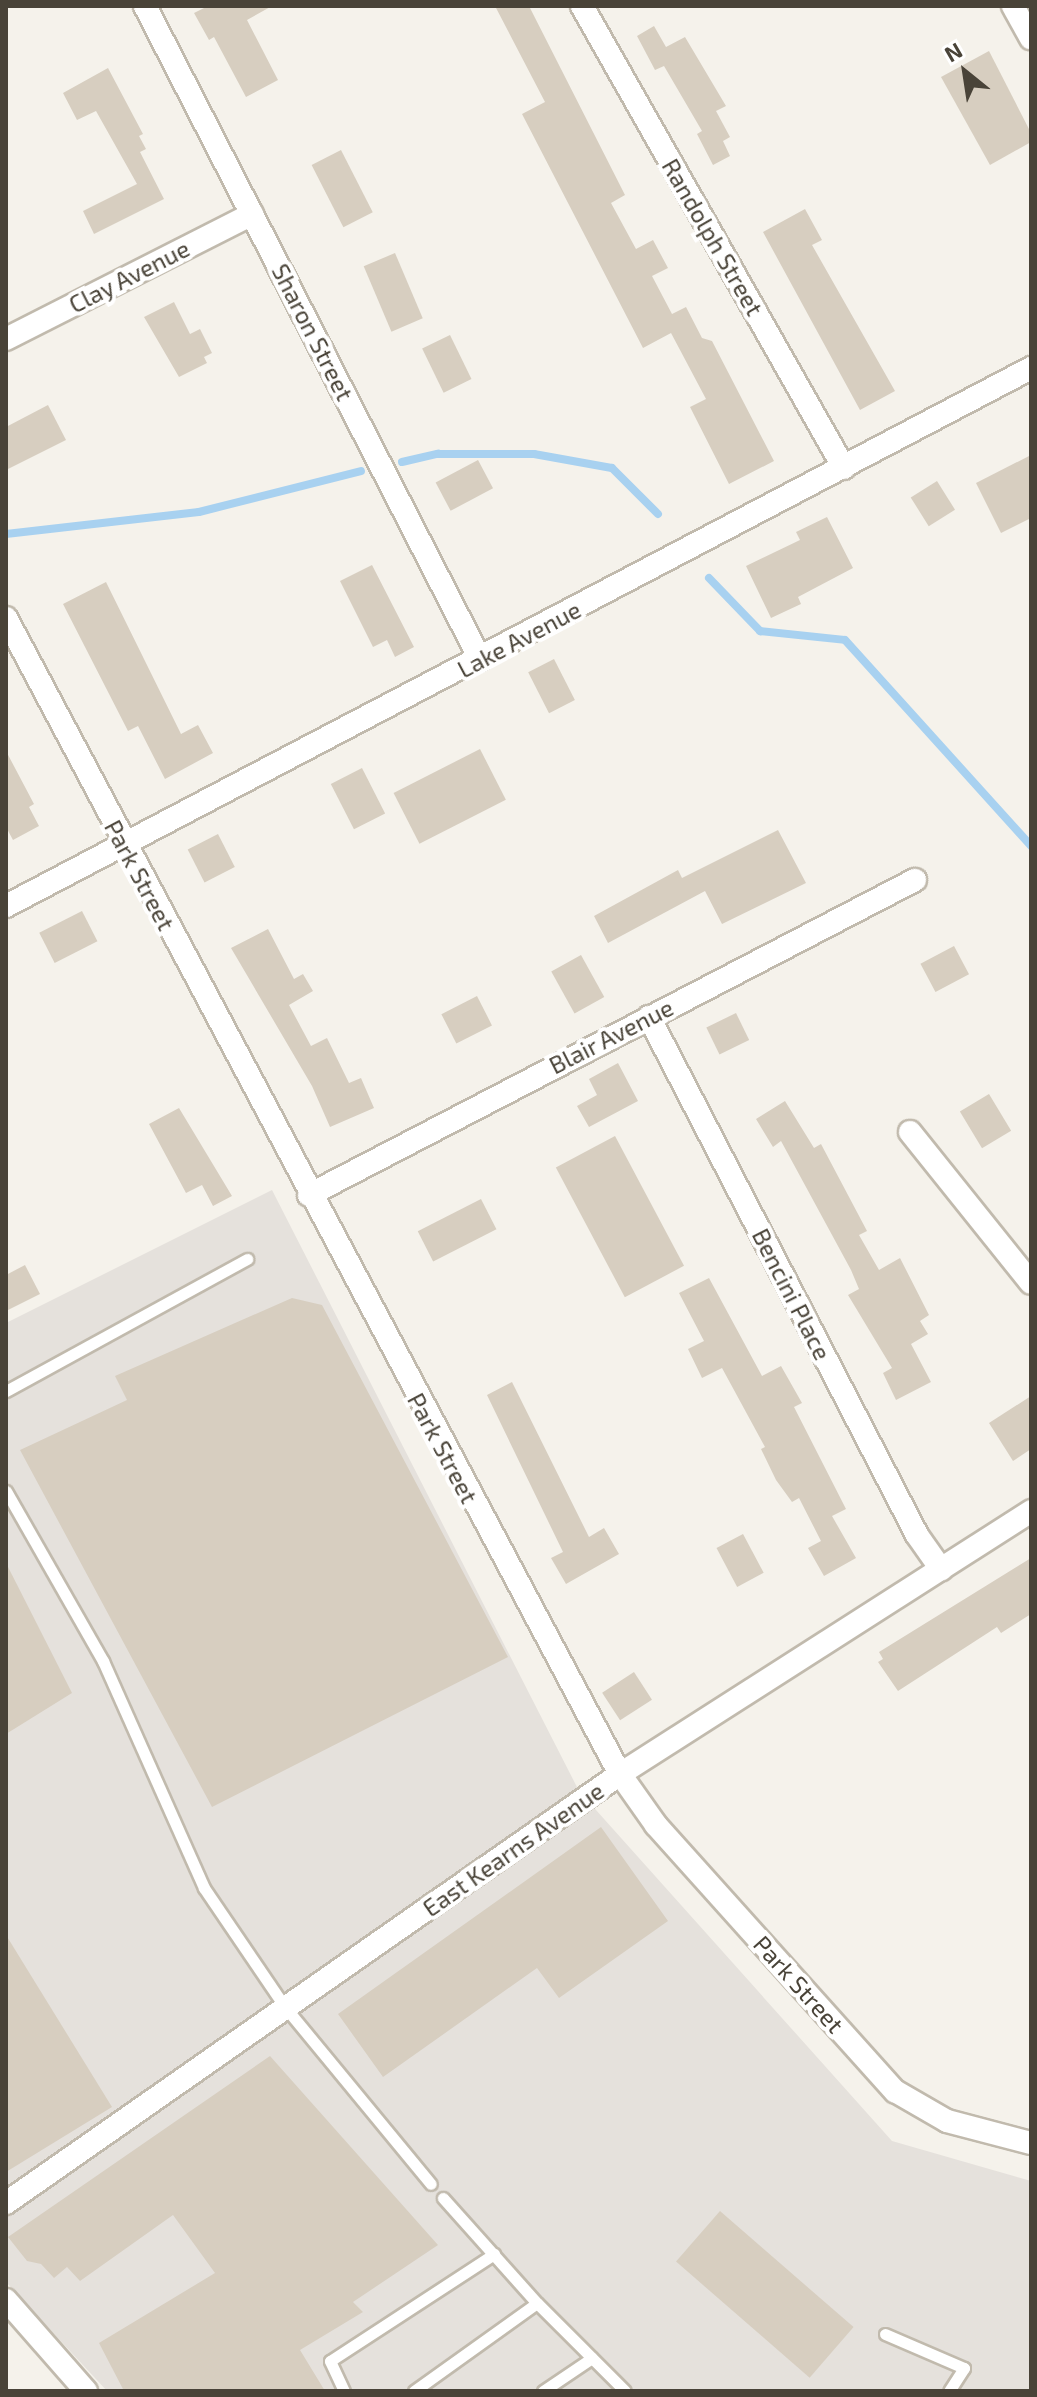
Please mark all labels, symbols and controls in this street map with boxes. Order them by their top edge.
north arrow [925,32,1005,112]
text: N [940,36,966,66]
street label: Randolph Street [656,153,770,321]
street label: Clay Avenue [63,233,195,319]
street label: Sharon Street [266,259,360,405]
street label: Lake Avenue [452,594,586,684]
street label: Park Street [99,815,181,935]
street label: Blair Avenue [544,992,678,1080]
street label: Bencini Place [747,1224,837,1364]
street label: Park Street [402,1388,484,1508]
street label: East Kearns Avenue [417,1776,609,1922]
street label: Park Street [748,1929,850,2039]

